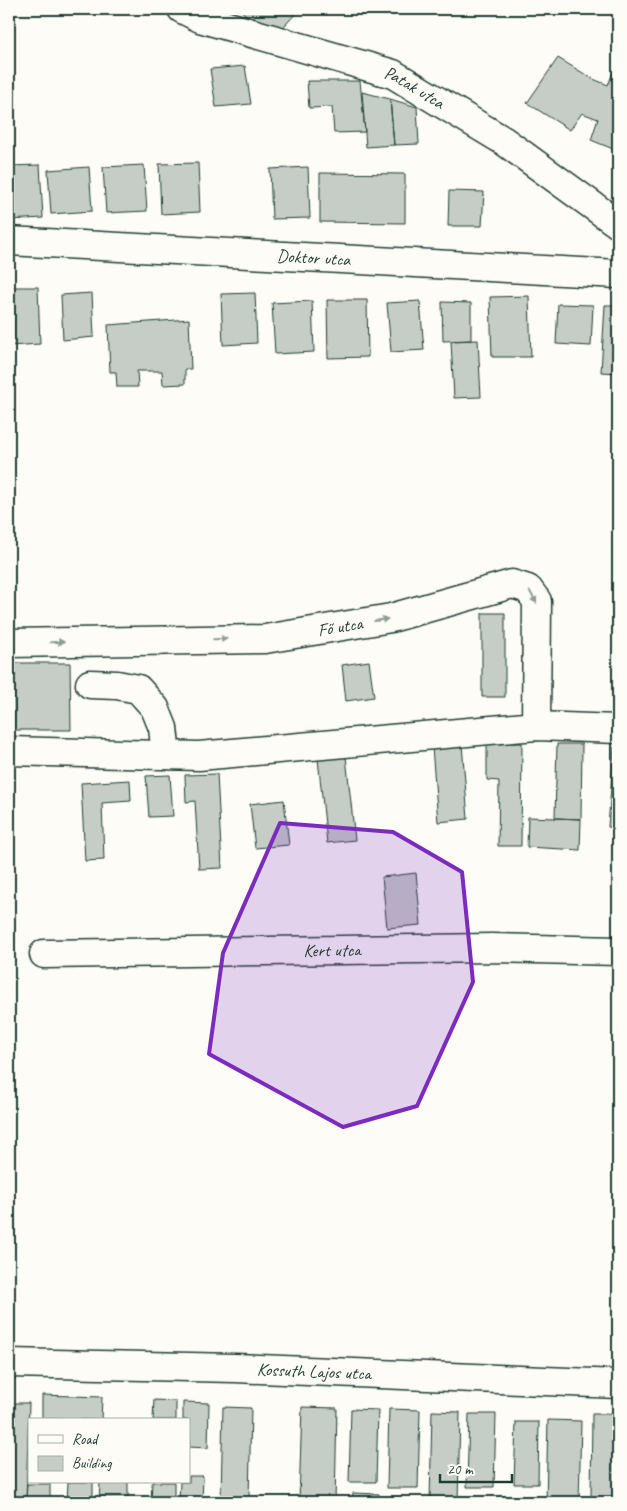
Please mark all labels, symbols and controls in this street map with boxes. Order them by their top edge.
street label: Patak utca [382,61,449,114]
street label: Doktor utca [276,245,352,271]
one-way arrow [528,591,537,604]
street label: Fő utca [316,612,366,641]
one-way arrow [373,615,389,623]
one-way arrow [212,635,228,643]
one-way arrow [50,638,66,646]
street label: Kert utca [303,939,362,962]
street label: Kossuth Lajos utca [256,1358,373,1385]
legend [28,1418,190,1484]
text: Road [72,1430,99,1449]
scale bar [440,1451,512,1483]
text: Building [72,1454,112,1473]
text: 20 m [447,1460,474,1479]

